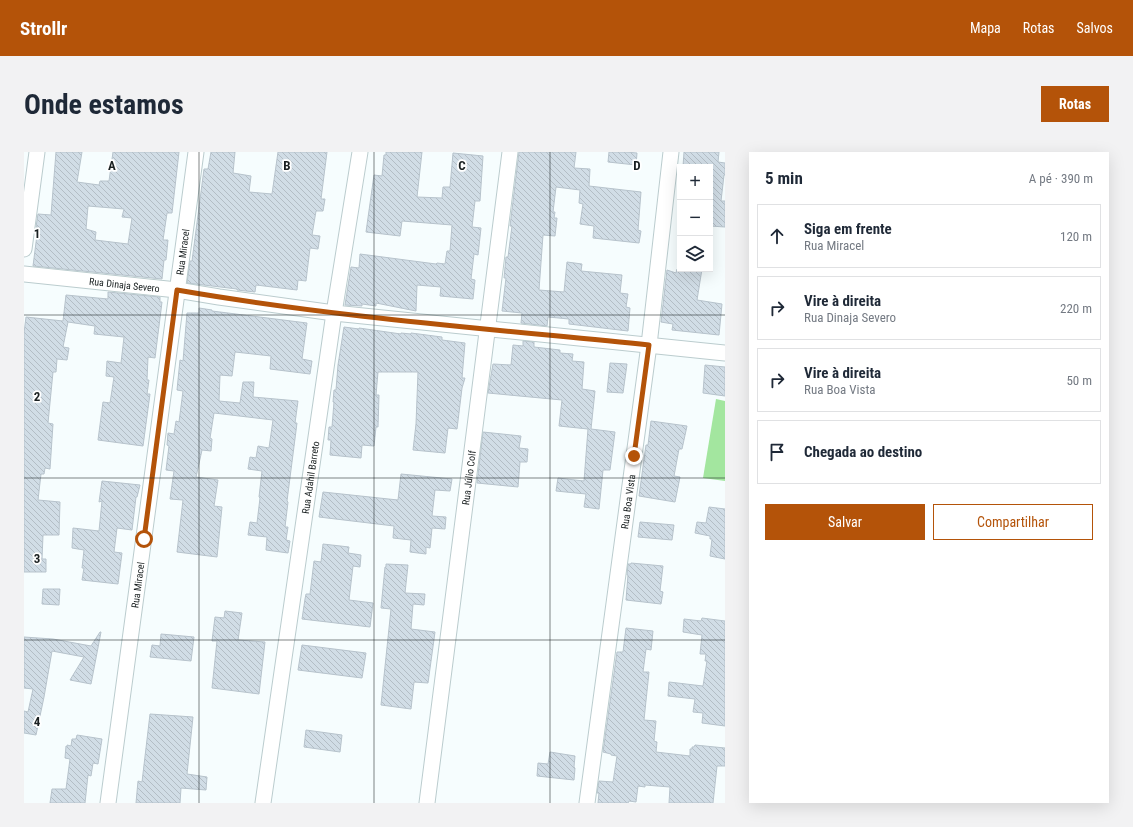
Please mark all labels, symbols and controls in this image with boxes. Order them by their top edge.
text: Strollr [20,17,67,40]
text: Mapa [970,20,1001,36]
text: Rotas [1023,20,1055,36]
text: Salvos [1077,20,1113,36]
button: Rotas [1041,86,1109,122]
text: Onde estamos [24,88,184,121]
text: A [108,158,116,173]
text: B [283,158,291,173]
text: C [458,158,466,173]
text: D [633,158,641,173]
map controls [677,164,713,272]
button: + [677,164,713,200]
text: 5 min [765,168,803,188]
text: A pé · 390 m [1029,171,1093,186]
button: − [677,200,713,236]
text: Siga em frente [804,220,892,238]
icon: ahead [766,225,788,247]
text: 1 [34,226,40,241]
street label: Rua Miracel [174,228,192,276]
text: 120 m [1060,229,1092,244]
button: layers [677,236,713,272]
text: Rua Miracel [804,238,864,253]
street label: Rua Dinaja Severo [89,276,160,294]
text: Vire à direita [804,292,881,310]
icon: right [766,297,788,319]
text: 220 m [1060,301,1092,316]
text: Rua Dinaja Severo [804,310,896,325]
text: Vire à direita [804,364,881,382]
icon: right [766,369,788,391]
text: 50 m [1066,373,1092,388]
text: Rua Boa Vista [804,382,876,397]
text: 2 [34,389,41,404]
street label: Rua Adahil Barreto [300,440,321,515]
icon: arrive [766,441,788,463]
text: Chegada ao destino [804,443,922,461]
route end [625,447,643,465]
street label: Rua Júlio Colf [460,449,478,506]
street label: Rua Boa Vista [619,474,637,530]
button: Salvar [765,504,925,540]
button: Compartilhar [933,504,1093,540]
route start [135,530,153,548]
text: 3 [34,551,40,566]
street label: Rua Miracel [129,561,147,609]
text: 4 [34,714,41,729]

